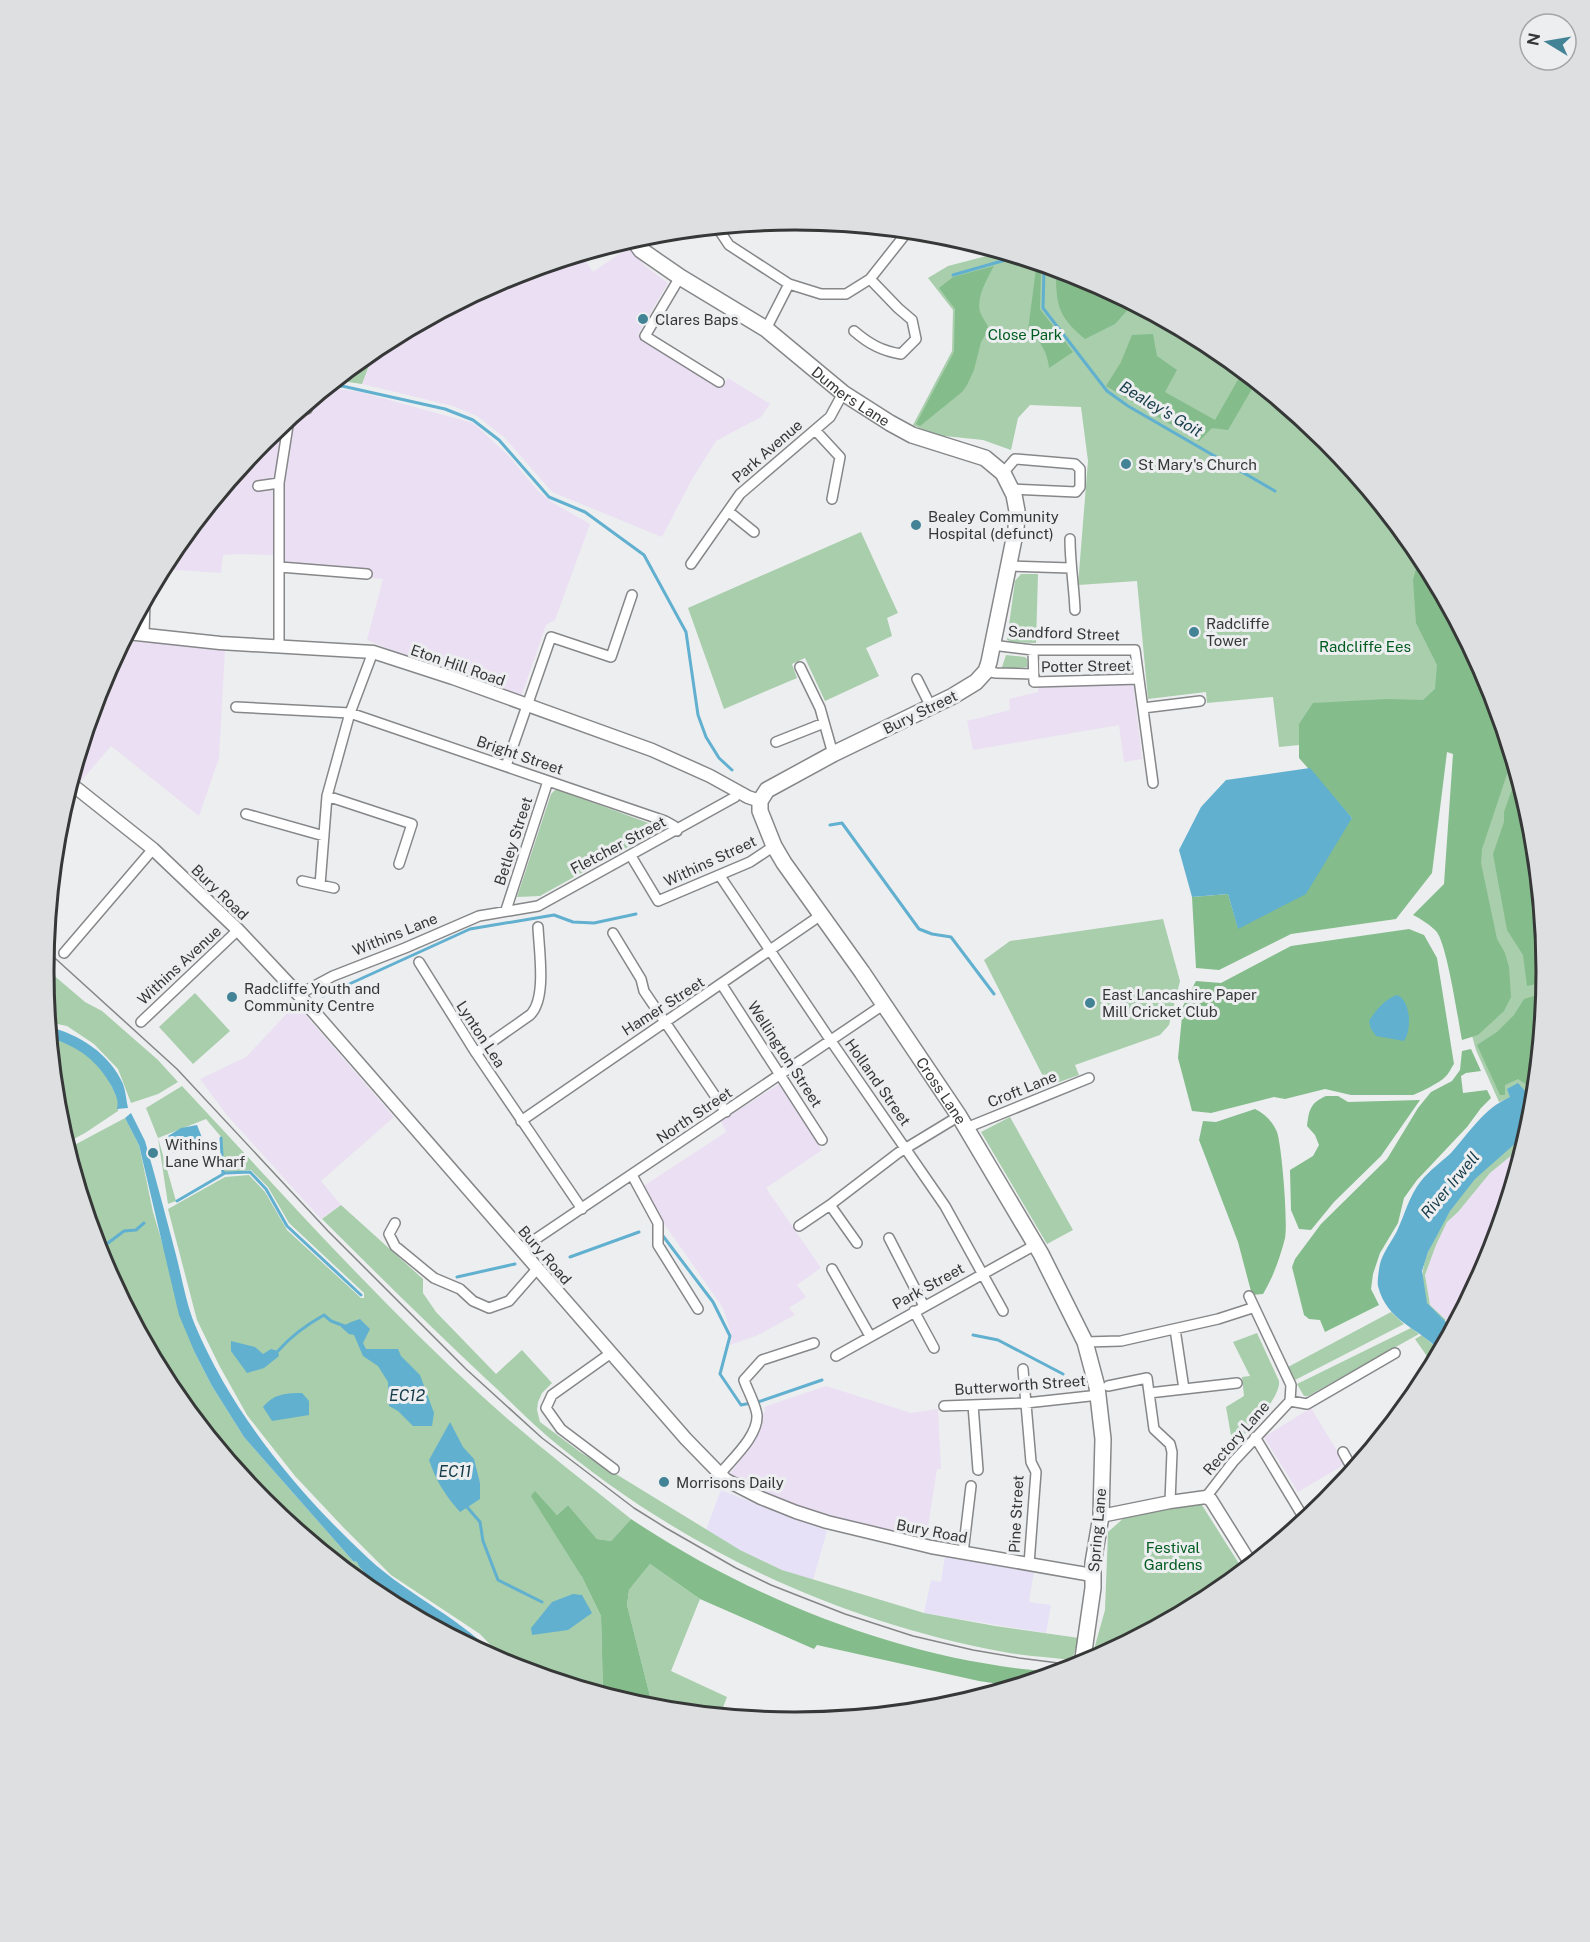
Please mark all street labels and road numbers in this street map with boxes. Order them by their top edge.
street label: Dumers Lane [809,363,893,429]
street label: Park Avenue [729,416,805,486]
street label: Sandford Street [1008,623,1121,643]
street label: Eton Hill Road [409,641,507,689]
street label: Potter Street [1041,657,1131,675]
street label: Bury Street [880,687,960,737]
street label: Bright Street [474,732,566,778]
street label: Betley Street [491,794,535,887]
street label: Fletcher Street [567,813,669,877]
street label: Withins Street [661,832,759,890]
street label: Bury Road [188,861,252,923]
street label: Withins Lane [350,909,440,959]
street label: Withins Avenue [134,922,224,1008]
street label: Hamer Street [619,973,707,1039]
street label: Lynton Lea [453,998,509,1070]
street label: Wellington Street [744,998,826,1110]
street label: Holland Street [842,1035,914,1129]
street label: Cross Lane [913,1054,970,1127]
street label: Croft Lane [985,1067,1059,1111]
street label: North Street [653,1083,735,1146]
street label: Bury Road [515,1222,575,1288]
street label: Park Street [889,1259,967,1313]
street label: Butterworth Street [954,1372,1086,1398]
street label: Rectory Lane [1199,1398,1273,1478]
street label: Pine Street [1005,1475,1027,1553]
street label: Spring Lane [1085,1487,1109,1573]
street label: Bury Road [895,1516,969,1546]

